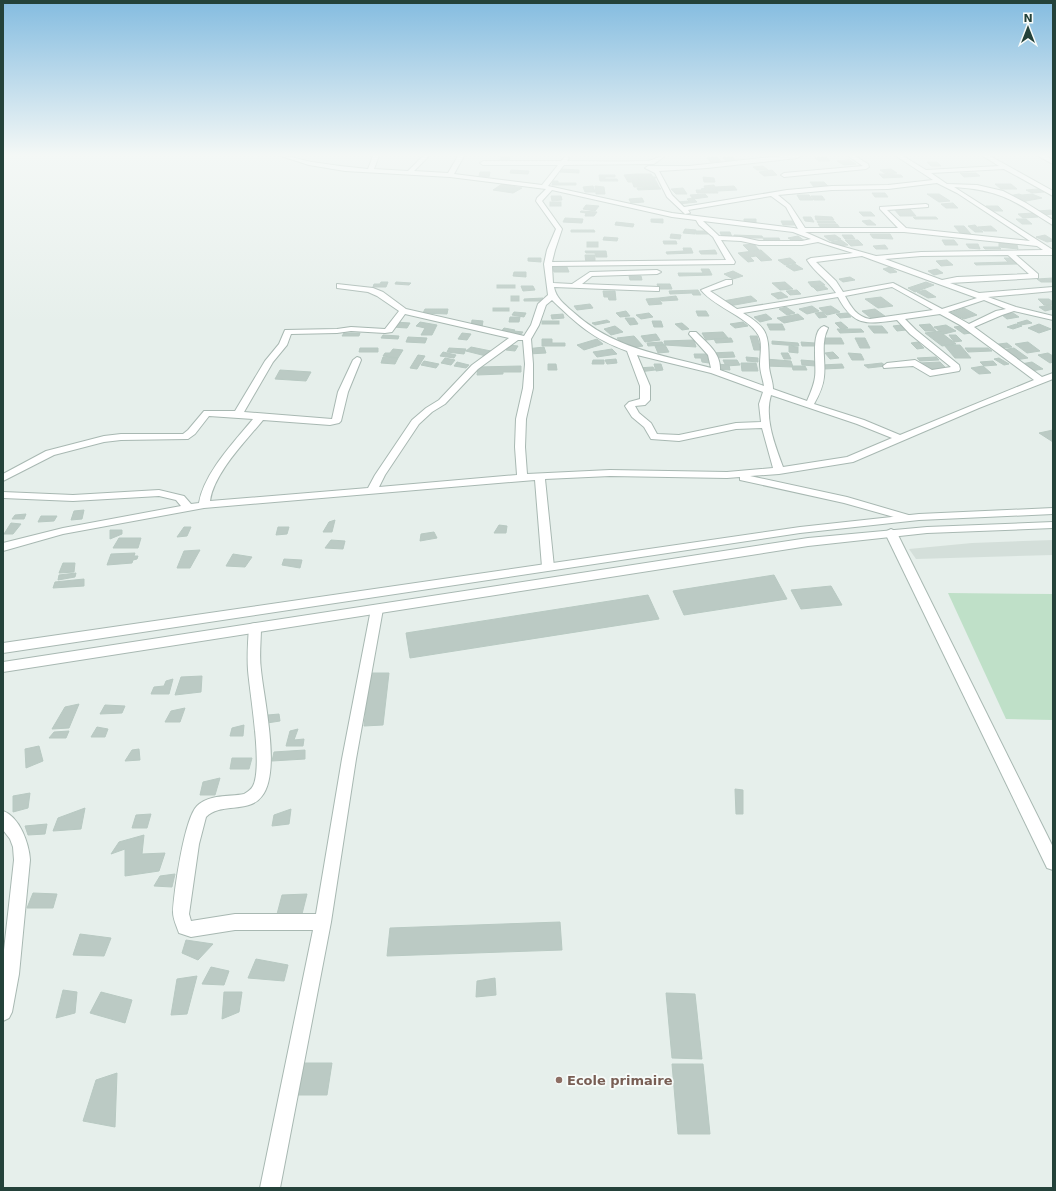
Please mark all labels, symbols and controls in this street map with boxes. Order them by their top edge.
north arrow [1008,8,1048,48]
text: N [1023,12,1033,25]
place label: Ecole primaire [567,1073,673,1088]
marker: Ecole primaire [554,1075,564,1085]

